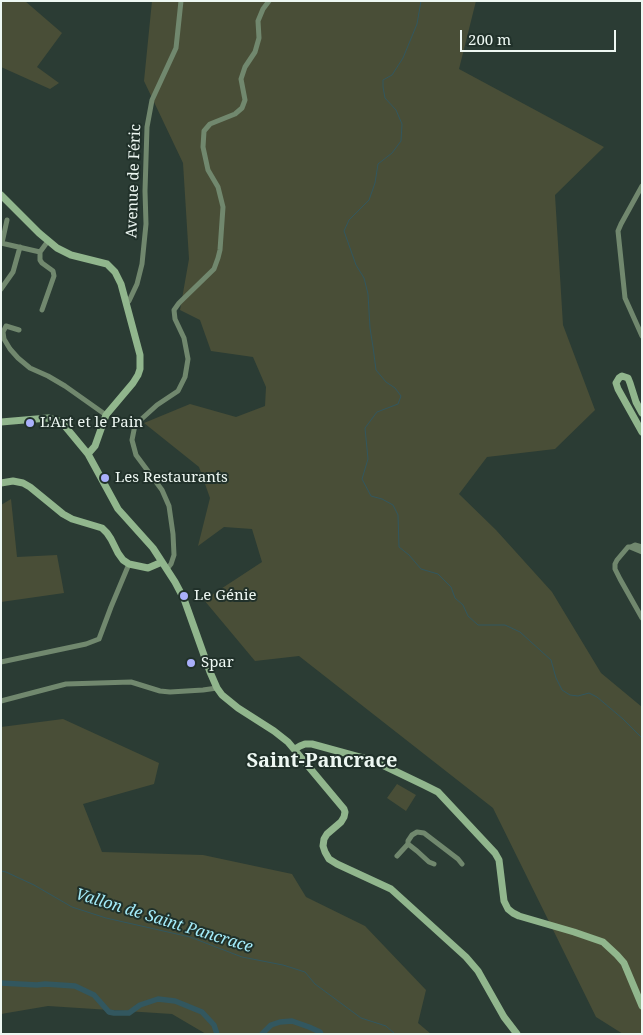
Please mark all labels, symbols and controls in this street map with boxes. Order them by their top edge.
scale bar [463,20,619,52]
text: 200 m [468,29,511,49]
street label: Avenue de Féric [123,124,145,238]
place label: L'Art et le Pain [40,414,143,432]
marker: L'Art et le Pain [24,417,36,429]
place label: Les Restaurants [115,469,228,487]
marker: Les Restaurants [99,472,111,484]
place label: Le Génie [194,587,257,605]
marker: Le Génie [178,590,190,602]
place label: Spar [201,654,234,672]
marker: Spar [185,657,197,669]
district label: Saint-Pancrace [247,749,397,773]
water label: Vallon de Saint Pancrace [73,885,255,957]

